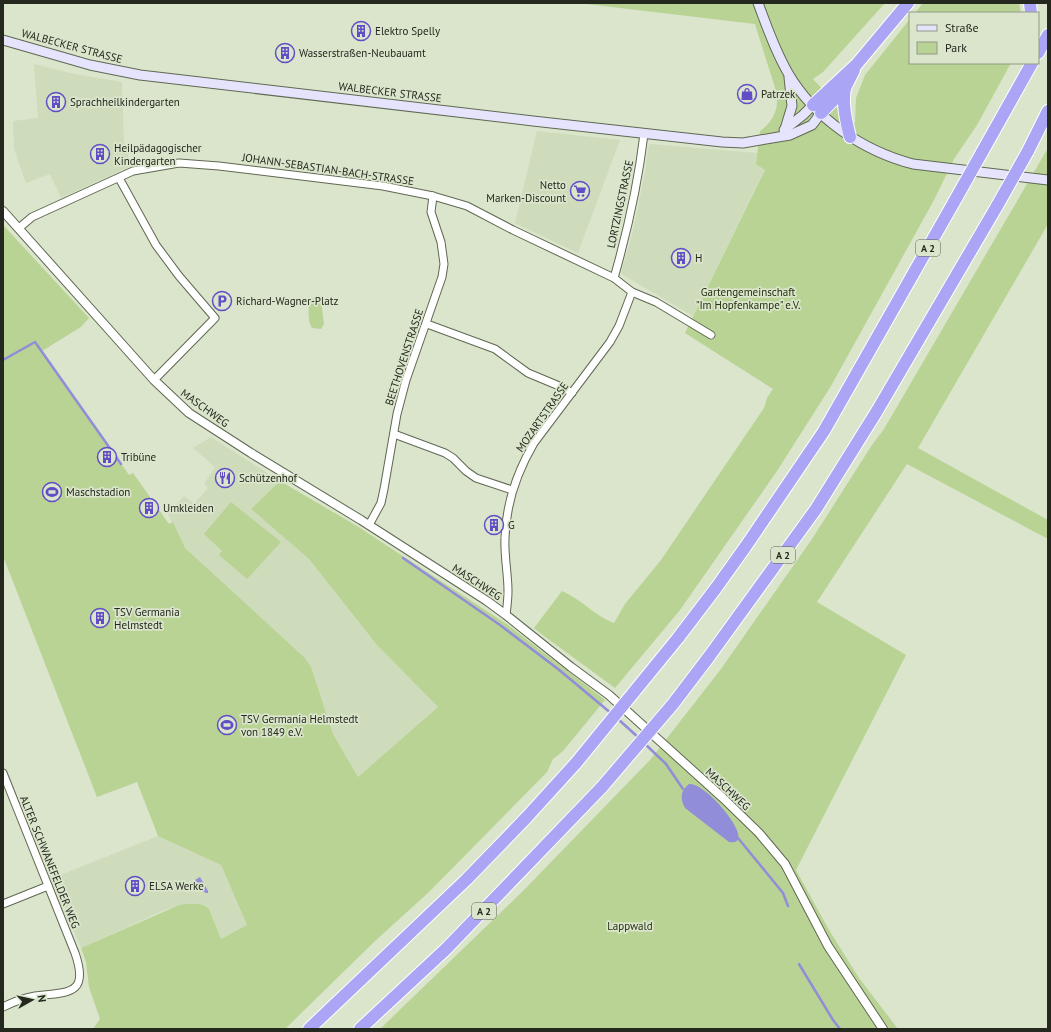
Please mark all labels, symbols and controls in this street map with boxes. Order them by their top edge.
legend [909,12,1039,64]
building icon: Elektro Spelly [350,20,372,42]
text: Straße [945,20,979,35]
place label: Elektro Spelly [375,24,441,38]
street label: WALBECKER STRASSE [20,26,124,66]
text: Park [945,40,967,55]
building icon: Wasserstraßen-Neubauamt [274,42,296,64]
place label: Wasserstraßen-Neubauamt [299,46,426,60]
street label: WALBECKER STRASSE [338,79,442,105]
shop icon: Patrzek [736,83,758,105]
place label: Patrzek [761,87,796,101]
building icon: Sprachheilkindergarten [45,91,67,113]
place label: Sprachheilkindergarten [70,95,180,109]
place label: Heilpädagogischer Kindergarten [114,141,202,168]
building icon: Heilpädagogischer Kindergarten [89,143,111,165]
street label: JOHANN-SEBASTIAN-BACH-STRASSE [240,150,415,188]
street label: LORTZINGSTRASSE [604,159,636,249]
place label: Netto Marken-Discount [486,178,566,205]
supermarket icon: Netto Marken-Discount [569,180,591,202]
road number: A 2 [916,240,940,256]
building icon: H [670,247,692,269]
place label: H [695,251,702,265]
park label: Gartengemeinschaft "Im Hopfenkampe" e.V. [696,285,800,312]
parking icon: Richard-Wagner-Platz [211,290,233,312]
place label: Richard-Wagner-Platz [236,294,338,308]
street label: BEETHOVENSTRASSE [382,307,426,407]
street label: MOZARTSTRASSE [513,379,571,455]
street label: MASCHWEG [178,386,232,430]
building icon: Tribüne [96,446,118,468]
place label: Tribüne [121,450,157,464]
restaurant icon: Schützenhof [214,467,236,489]
place label: Schützenhof [239,471,298,485]
sports icon: Maschstadion [41,481,63,503]
place label: Maschstadion [66,485,130,499]
building icon: Umkleiden [138,497,160,519]
place label: Umkleiden [163,501,214,515]
building icon: G [483,514,505,536]
place label: G [508,518,515,532]
road number: A 2 [771,547,795,563]
street label: MASCHWEG [450,561,505,603]
place label: TSV Germania Helmstedt [114,605,180,632]
building icon: TSV Germania Helmstedt [89,607,111,629]
place label: TSV Germania Helmstedt von 1849 e.V. [241,712,358,739]
sports icon: TSV Germania Helmstedt von 1849 e.V. [216,714,238,736]
street label: MASCHWEG [703,765,754,814]
street label: ALTER SCHWANEFELDER WEG [17,794,83,931]
building icon: ELSA Werke [124,875,146,897]
place label: ELSA Werke [149,879,204,893]
road number: A 2 [472,903,496,919]
park label: Lappwald [607,919,653,933]
north arrow [12,980,52,1020]
text: N [34,994,49,1003]

